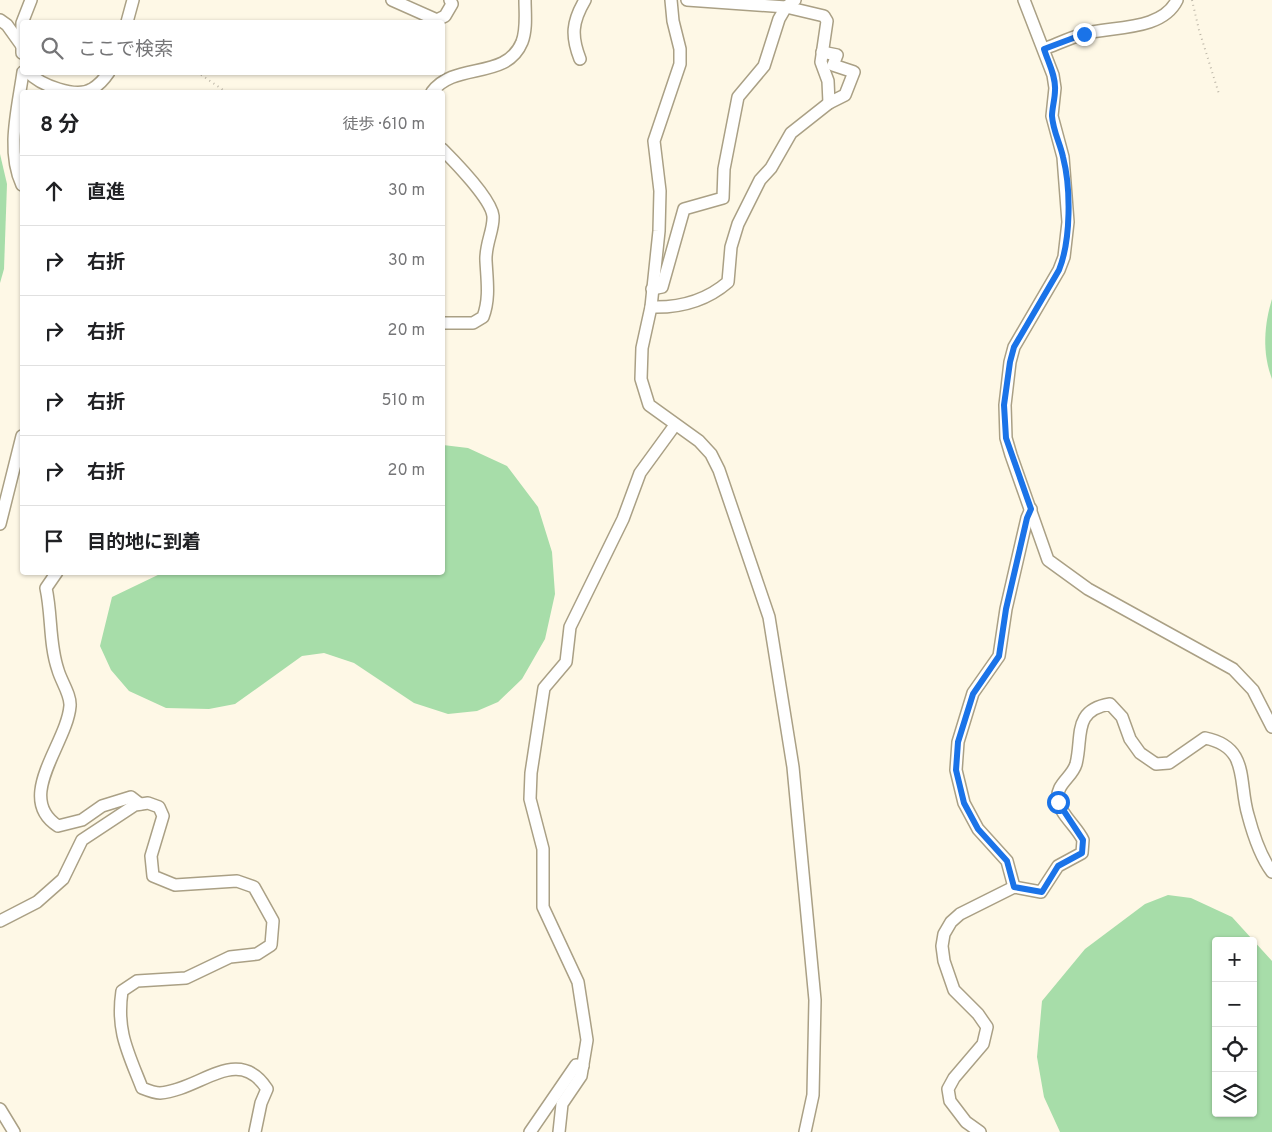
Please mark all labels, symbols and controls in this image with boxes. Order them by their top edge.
search box [20,20,445,75]
route end [1073,23,1096,46]
icon: search [38,34,66,62]
text: ここで検索 [78,38,173,62]
text: 8 分 [40,112,79,139]
text: 徒歩 · 610 m [342,115,425,135]
icon: ahead [40,177,68,205]
text: 直進 [87,181,125,205]
text: 30 m [388,181,425,201]
icon: right [40,247,68,275]
text: 右折 [87,251,125,275]
text: 30 m [388,251,425,271]
icon: right [40,317,68,345]
text: 右折 [87,321,125,345]
text: 20 m [388,321,425,341]
icon: right [40,387,68,415]
text: 右折 [87,391,125,415]
text: 510 m [382,391,425,411]
icon: right [40,457,68,485]
text: 右折 [87,461,125,485]
text: 20 m [388,461,425,481]
icon: arrive [40,527,68,555]
text: 目的地に到着 [87,531,201,555]
route start [1047,791,1070,814]
map controls [1212,937,1257,1117]
button: + [1212,937,1257,982]
button: − [1212,982,1257,1027]
button: locate [1212,1027,1257,1072]
button: layers [1212,1072,1257,1117]

